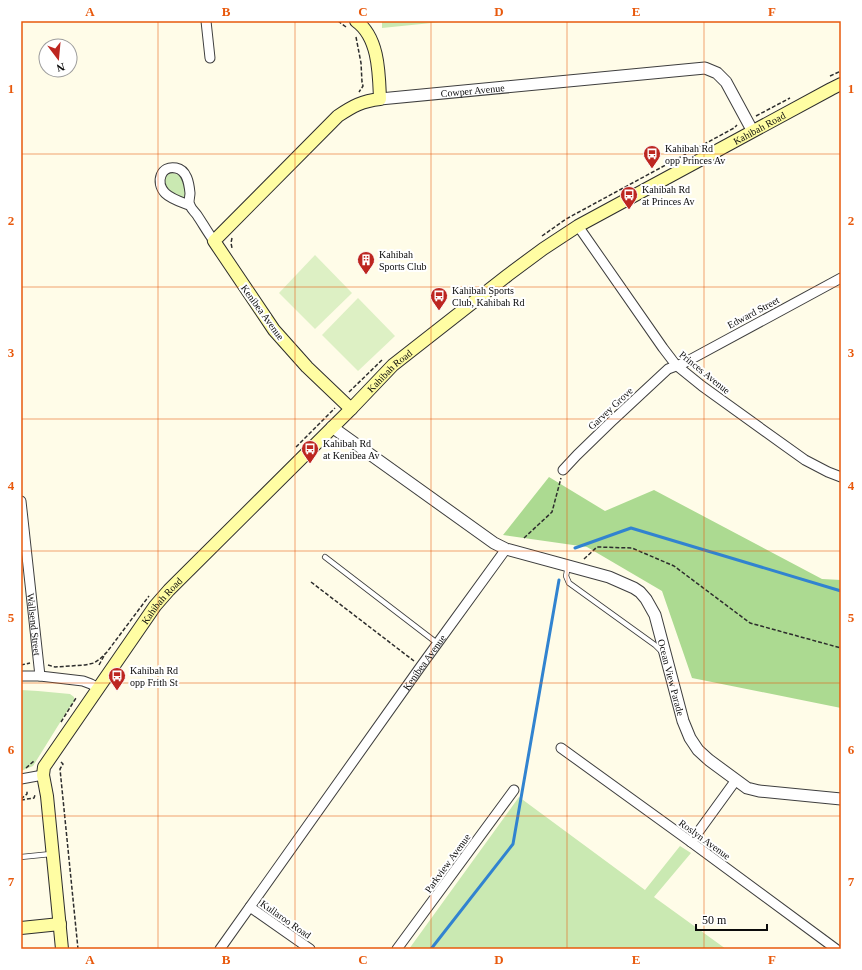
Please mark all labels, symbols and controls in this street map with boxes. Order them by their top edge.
text: A [85,4,95,19]
text: B [222,4,231,19]
text: C [358,4,368,19]
text: D [494,4,504,19]
text: E [632,4,640,19]
text: F [768,4,776,19]
north arrow [38,38,78,78]
text: N [55,61,66,74]
text: 1 [8,81,14,96]
text: 1 [848,81,854,96]
street label: Cowper Avenue [440,82,506,99]
street label: Kahibah Road [731,110,787,147]
place label: Kahibah Rd opp Princes Av [665,143,725,166]
bus stop icon: Kahibah Rd opp Princes Av [642,144,662,169]
place label: Kahibah Rd at Princes Av [642,184,695,207]
bus stop icon: Kahibah Rd at Princes Av [619,185,639,210]
text: 2 [8,213,14,228]
text: 2 [848,213,854,228]
place label: Kahibah Sports Club [379,249,427,272]
building icon: Kahibah Sports Club [356,250,376,275]
street label: Kenibea Avenue [239,283,287,343]
place label: Kahibah Sports Club, Kahibah Rd [452,285,525,308]
bus stop icon: Kahibah Sports Club, Kahibah Rd [429,286,449,311]
street label: Edward Street [726,294,781,331]
text: 3 [8,345,15,360]
text: 3 [848,345,855,360]
street label: Kahibah Road [365,347,414,395]
street label: Princes Avenue [677,349,733,396]
street label: Garvey Grove [586,385,635,432]
place label: Kahibah Rd at Kenibea Av [323,438,379,461]
bus stop icon: Kahibah Rd at Kenibea Av [300,439,320,464]
text: 4 [8,478,15,493]
text: 4 [848,478,855,493]
street label: Kahibah Road [139,575,184,626]
street label: Wallsend Street [25,592,43,656]
text: 5 [8,610,15,625]
text: 5 [848,610,855,625]
street label: Kenibea Avenue [401,632,448,692]
street label: Ocean View Parade [656,638,687,718]
place label: Kahibah Rd opp Frith St [130,665,178,688]
bus stop icon: Kahibah Rd opp Frith St [107,666,127,691]
text: 6 [8,742,15,757]
text: 6 [848,742,855,757]
street label: Roslyn Avenue [677,817,733,862]
street label: Parkview Avenue [422,831,473,895]
text: 7 [8,874,15,889]
text: 7 [848,874,855,889]
street label: Kullaroo Road [258,898,313,941]
scale bar [696,906,767,932]
text: 50 m [702,913,727,927]
text: A [85,952,95,967]
text: B [222,952,231,967]
text: C [358,952,368,967]
text: D [494,952,504,967]
text: E [632,952,640,967]
text: F [768,952,776,967]

